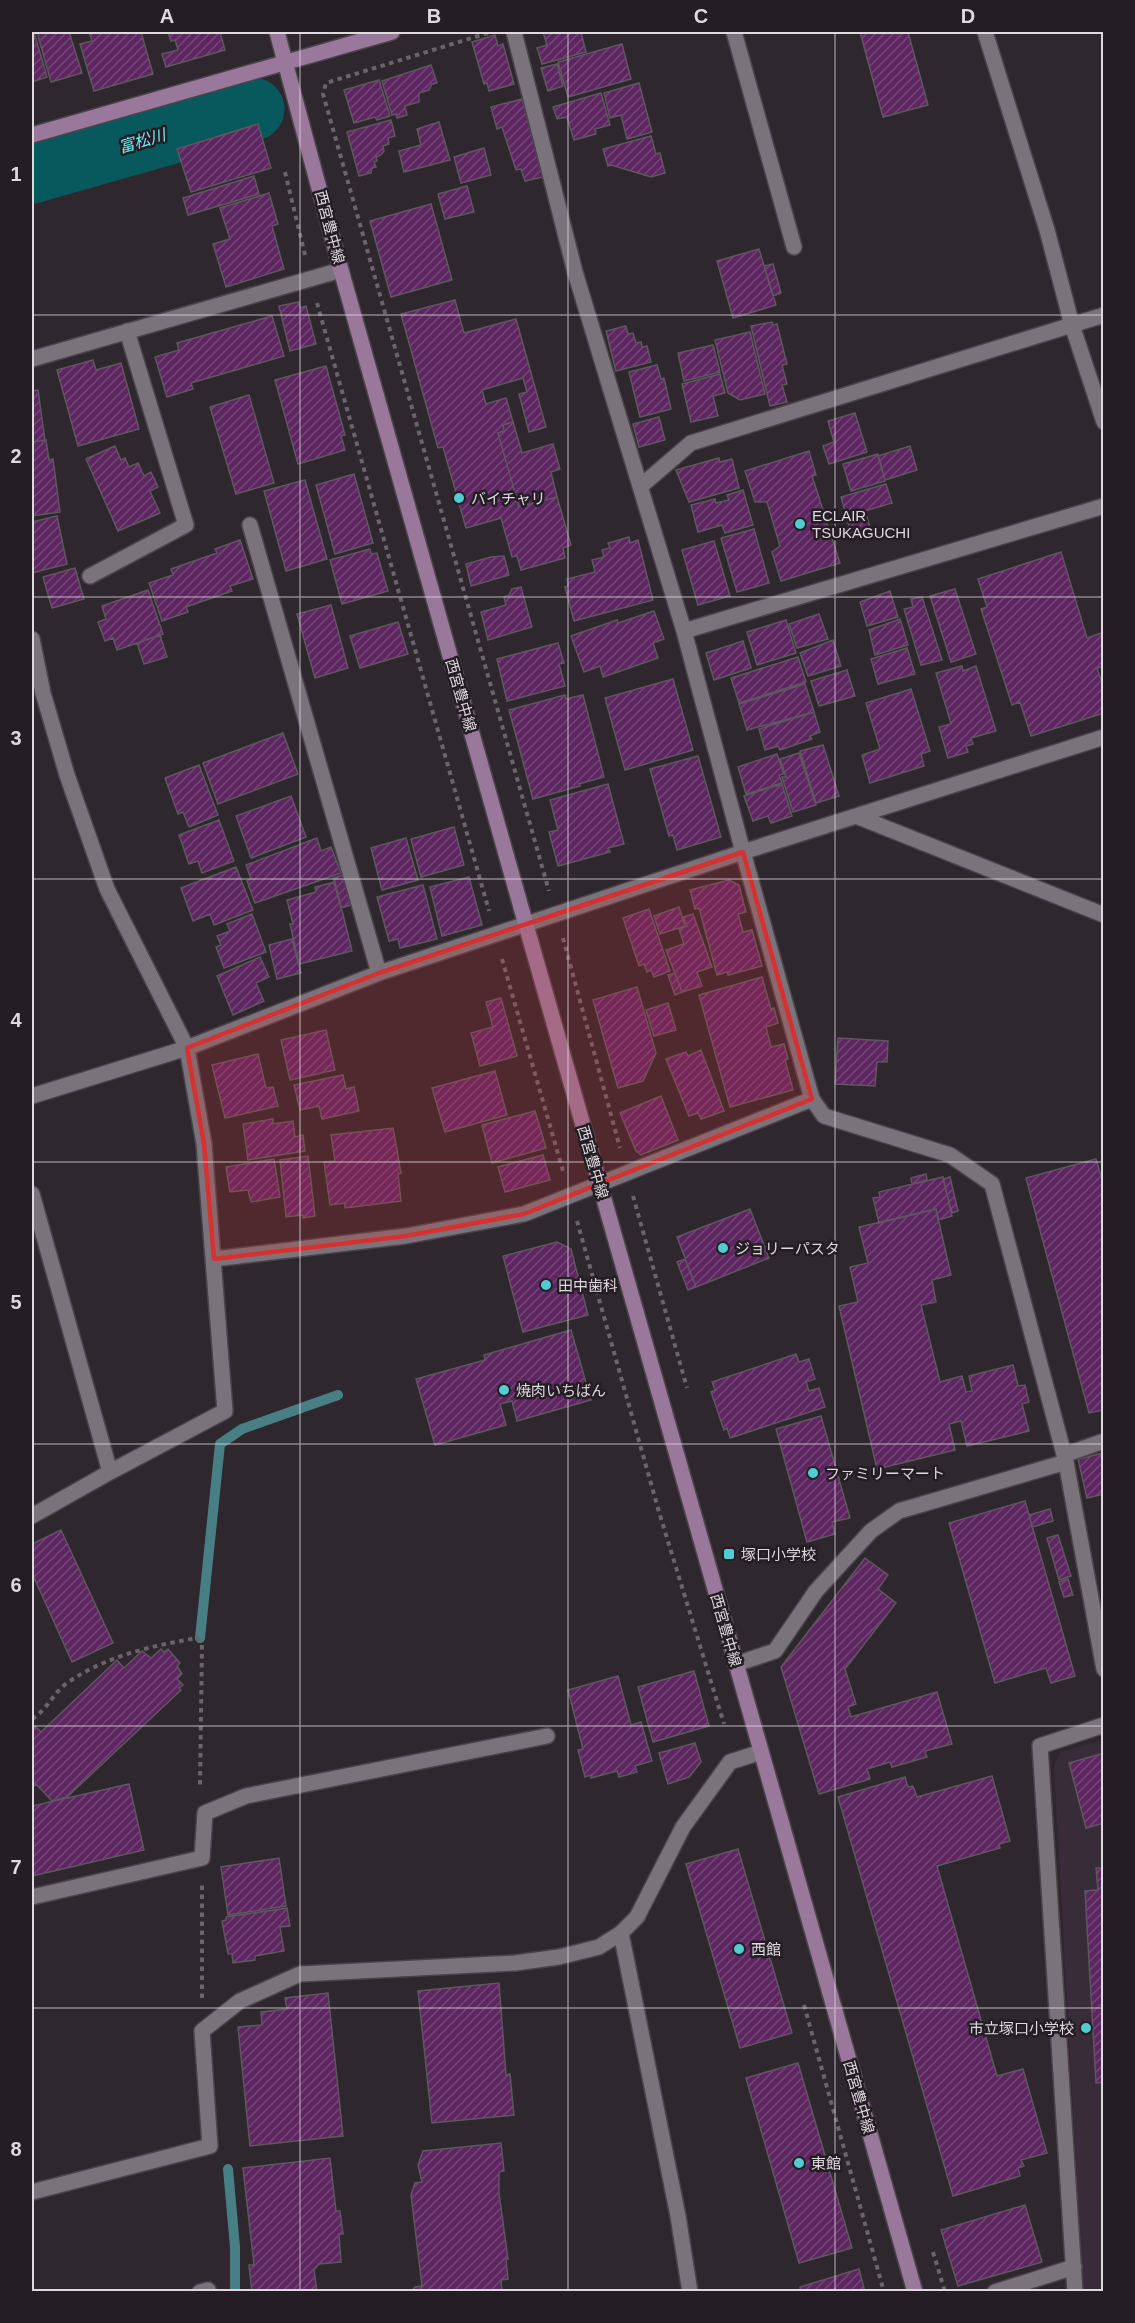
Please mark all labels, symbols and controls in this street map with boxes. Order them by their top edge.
text: A [160,5,174,27]
text: B [427,5,441,27]
text: C [694,5,708,27]
text: D [961,5,975,27]
water label: 富松川 [117,126,169,156]
text: 1 [10,163,22,185]
street label: 西宮豊中線 [312,189,348,265]
text: 2 [10,445,22,467]
place label: バイチャリ [471,490,546,507]
marker: バイチャリ [452,491,466,505]
place label: ECLAIR TSUKAGUCHI [812,507,910,541]
marker: ECLAIR TSUKAGUCHI [793,517,807,531]
street label: 西宮豊中線 [442,657,480,733]
text: 3 [10,727,22,749]
text: 4 [10,1009,22,1031]
street label: 西宮豊中線 [574,1124,612,1200]
place label: ジョリーパスタ [735,1240,840,1257]
marker: ジョリーパスタ [716,1241,730,1255]
place label: 田中歯科 [558,1277,618,1294]
marker: 田中歯科 [539,1278,553,1292]
text: 5 [10,1291,22,1313]
place label: 焼肉いちばん [516,1382,606,1399]
marker: 焼肉いちばん [497,1383,511,1397]
place label: ファミリーマート [825,1465,945,1482]
marker: ファミリーマート [806,1466,820,1480]
place label: 塚口小学校 [741,1546,816,1563]
marker: 塚口小学校 [722,1547,736,1561]
text: 6 [10,1574,22,1596]
street label: 西宮豊中線 [707,1592,745,1668]
text: 7 [10,1856,22,1878]
place label: 西館 [751,1941,781,1958]
marker: 西館 [732,1942,746,1956]
place label: 市立塚口小学校 [969,2020,1074,2037]
marker: 市立塚口小学校 [1079,2021,1093,2035]
street label: 西宮豊中線 [840,2059,878,2135]
text: 8 [10,2138,22,2160]
place label: 東館 [811,2155,841,2172]
marker: 東館 [792,2156,806,2170]

